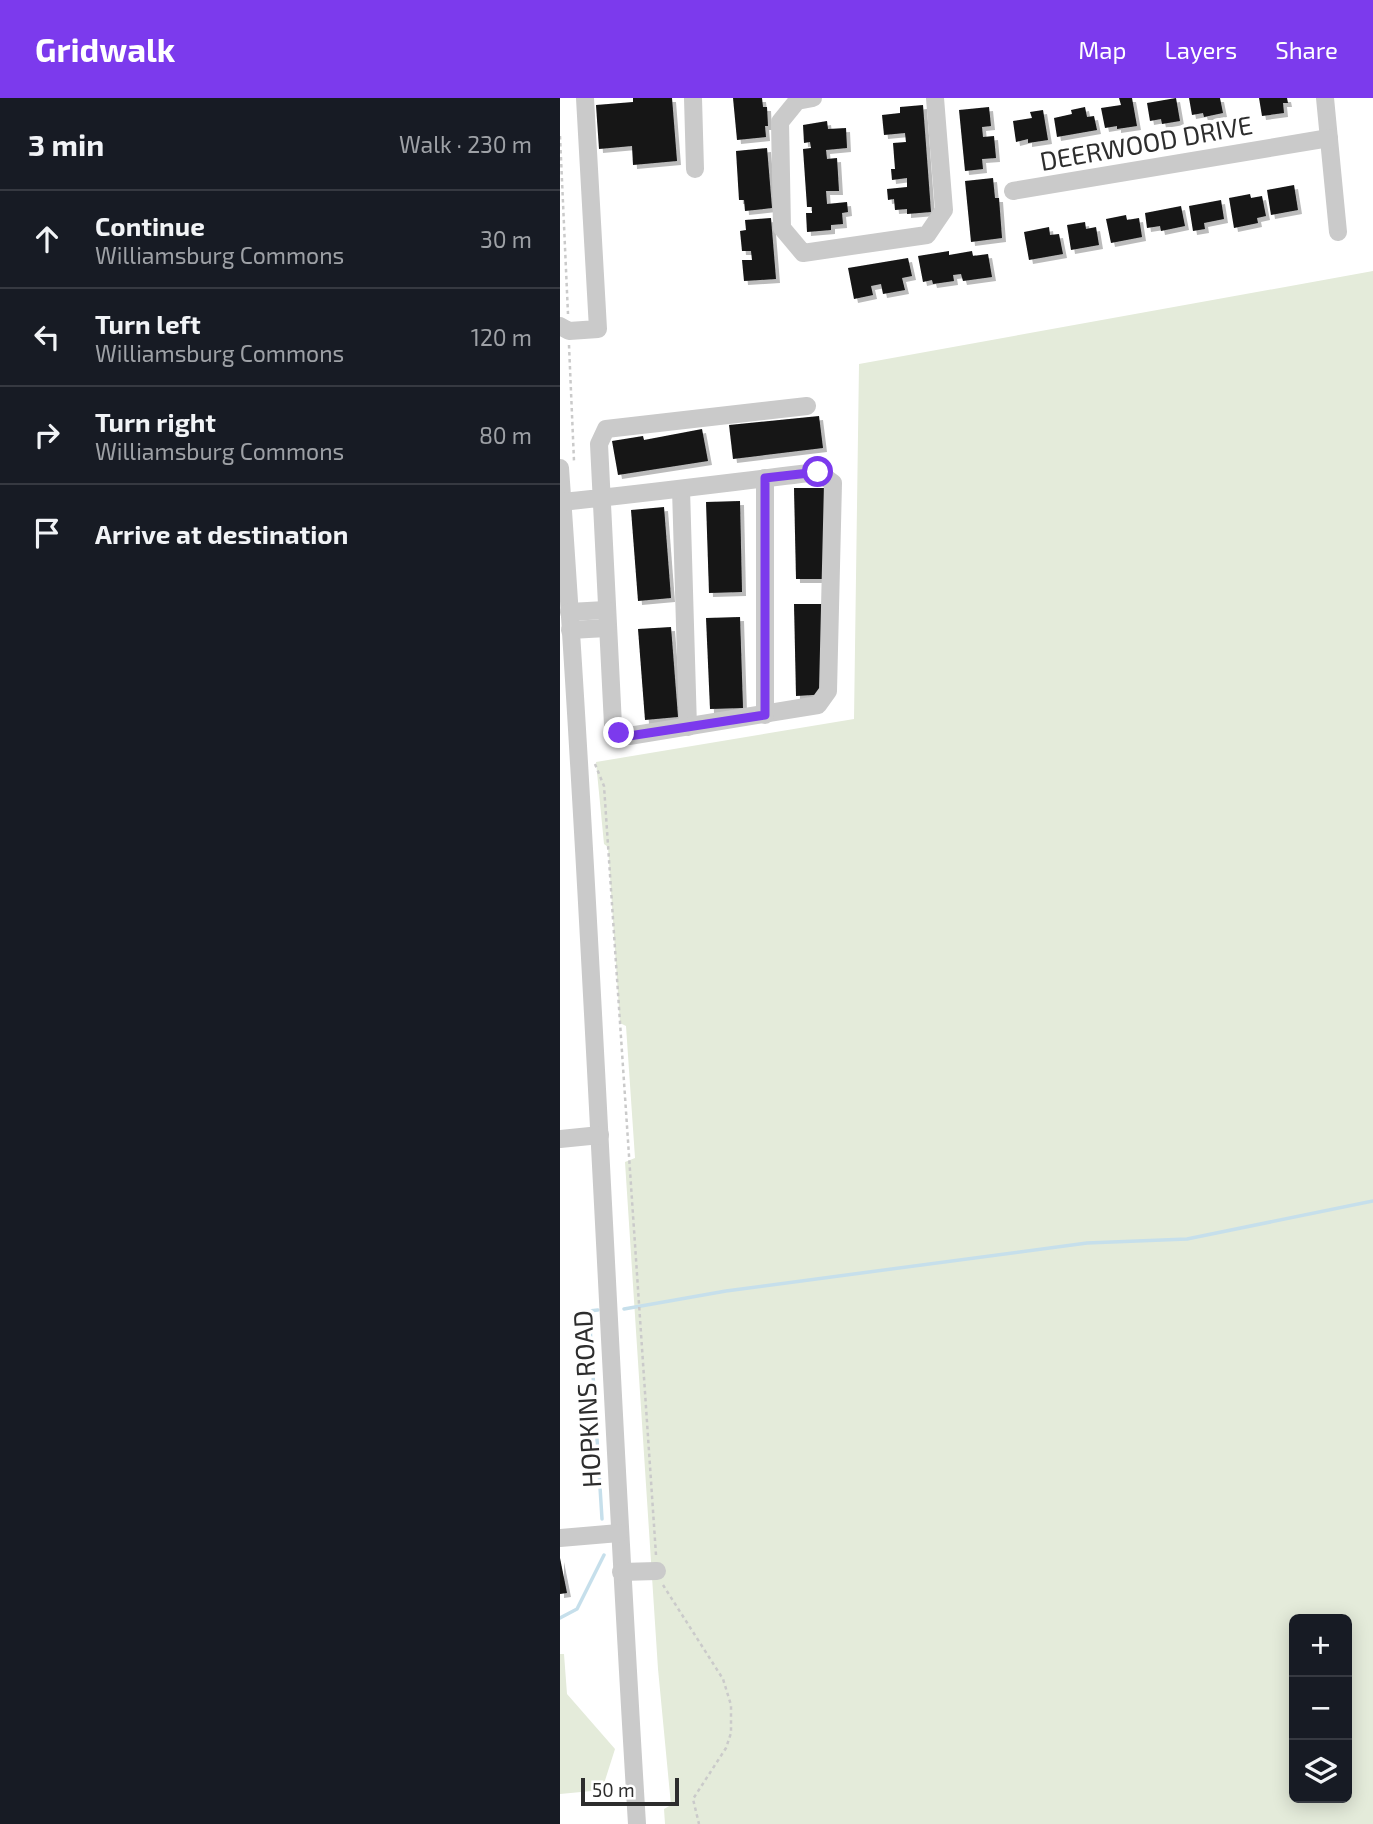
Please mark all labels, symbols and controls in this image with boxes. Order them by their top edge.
text: Gridwalk [35,29,175,69]
text: Map [1078,35,1126,64]
text: Layers [1164,35,1237,64]
text: Share [1275,35,1338,64]
street label: DEERWOOD DRIVE [1037,108,1255,176]
text: 3 min [28,126,104,162]
text: Walk · 230 m [399,130,532,158]
text: Continue [95,210,205,241]
icon: ahead [28,220,66,258]
text: 30 m [480,225,532,253]
text: Williamsburg Commons [95,241,344,269]
text: Turn left [95,308,201,339]
icon: left [28,318,66,356]
text: 120 m [471,323,532,351]
text: Williamsburg Commons [95,339,344,367]
text: Turn right [95,406,216,437]
icon: right [28,416,66,454]
text: 80 m [479,421,532,449]
text: Williamsburg Commons [95,437,344,465]
route start [802,456,833,487]
icon: arrive [28,514,66,552]
text: Arrive at destination [95,518,348,549]
route end [603,717,634,748]
street label: HOPKINS ROAD [566,1309,606,1489]
map controls [1289,1614,1352,1803]
button: + [1289,1614,1352,1677]
button: − [1289,1677,1352,1740]
button: layers [1289,1740,1352,1803]
scale bar [581,1775,679,1807]
text: 50 m [592,1778,635,1801]

